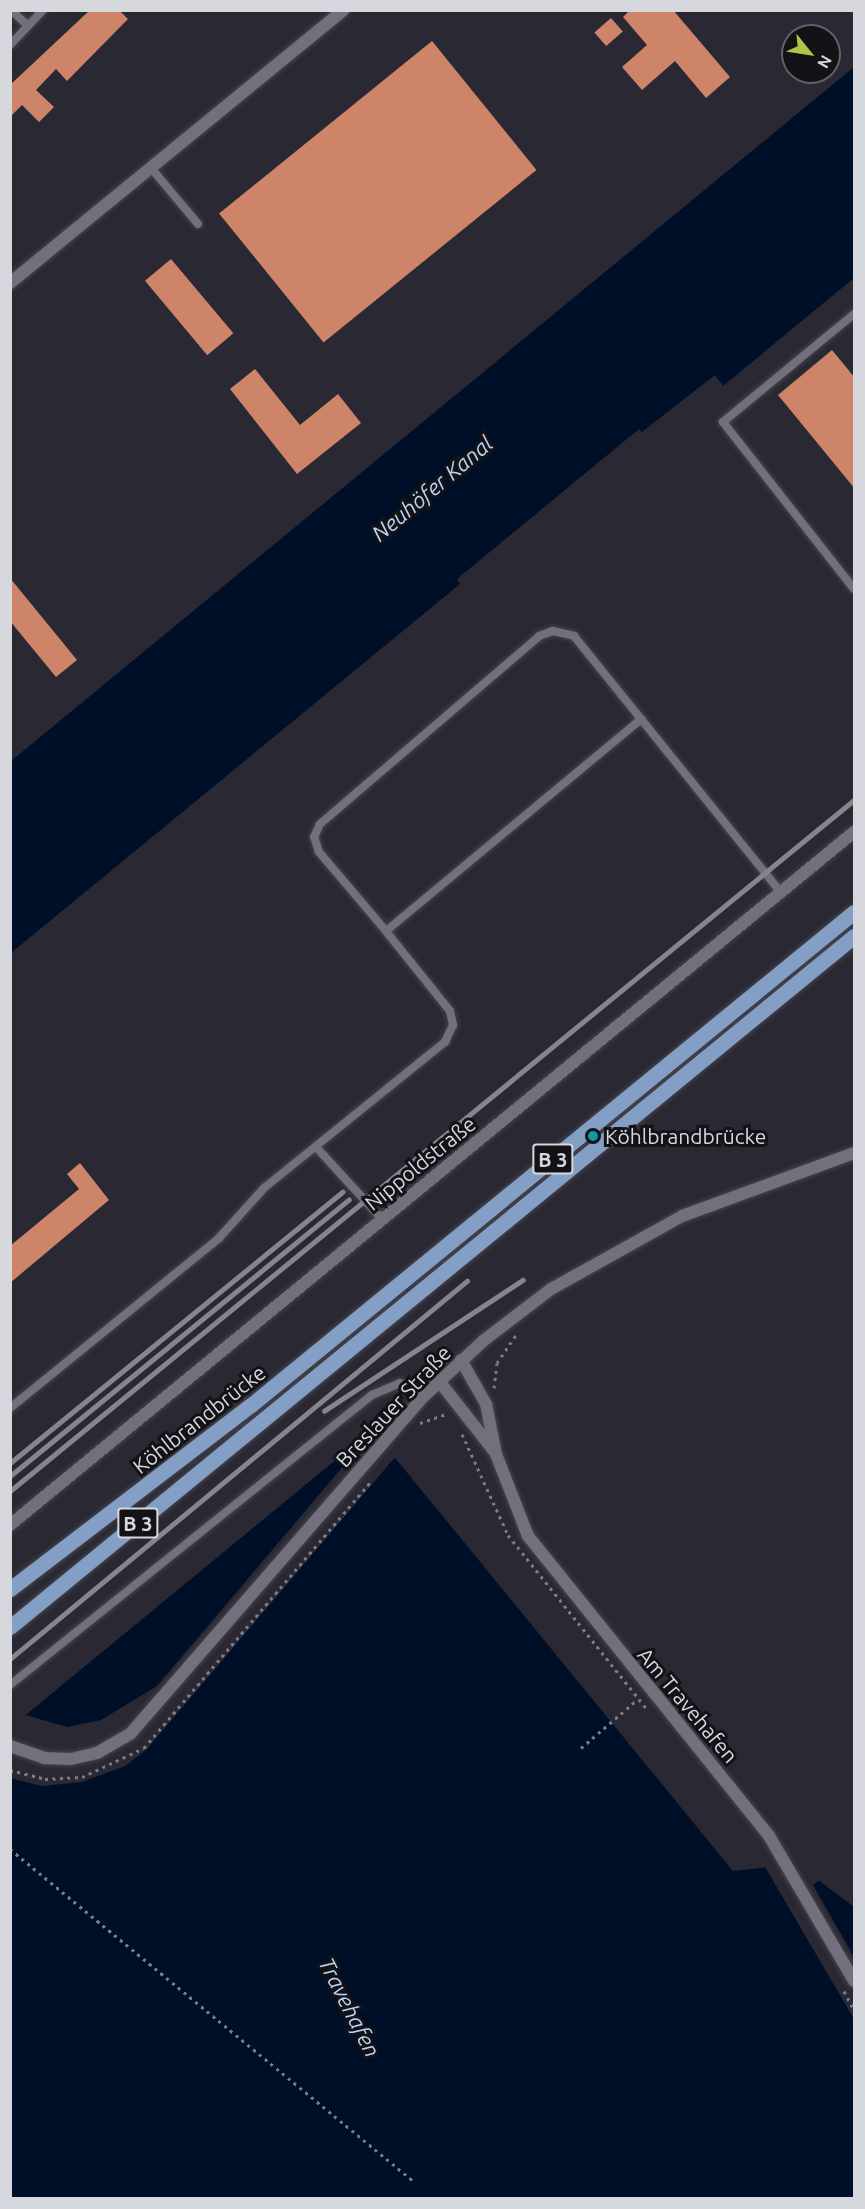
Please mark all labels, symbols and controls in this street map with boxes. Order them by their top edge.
north arrow [781,24,841,84]
text: N [814,52,836,72]
water label: Neuhöfer Kanal [366,430,498,546]
street label: Nippoldstraße [360,1111,480,1215]
place label: Köhlbrandbrücke [605,1123,766,1149]
marker: Köhlbrandbrücke [586,1129,600,1143]
road number: B 3 [532,1142,574,1176]
street label: Breslauer Straße [330,1340,456,1472]
street label: Köhlbrandbrücke [128,1359,270,1479]
road number: B 3 [117,1506,159,1540]
street label: Am Travehafen [633,1642,743,1768]
water label: Travehafen [314,1953,386,2061]

